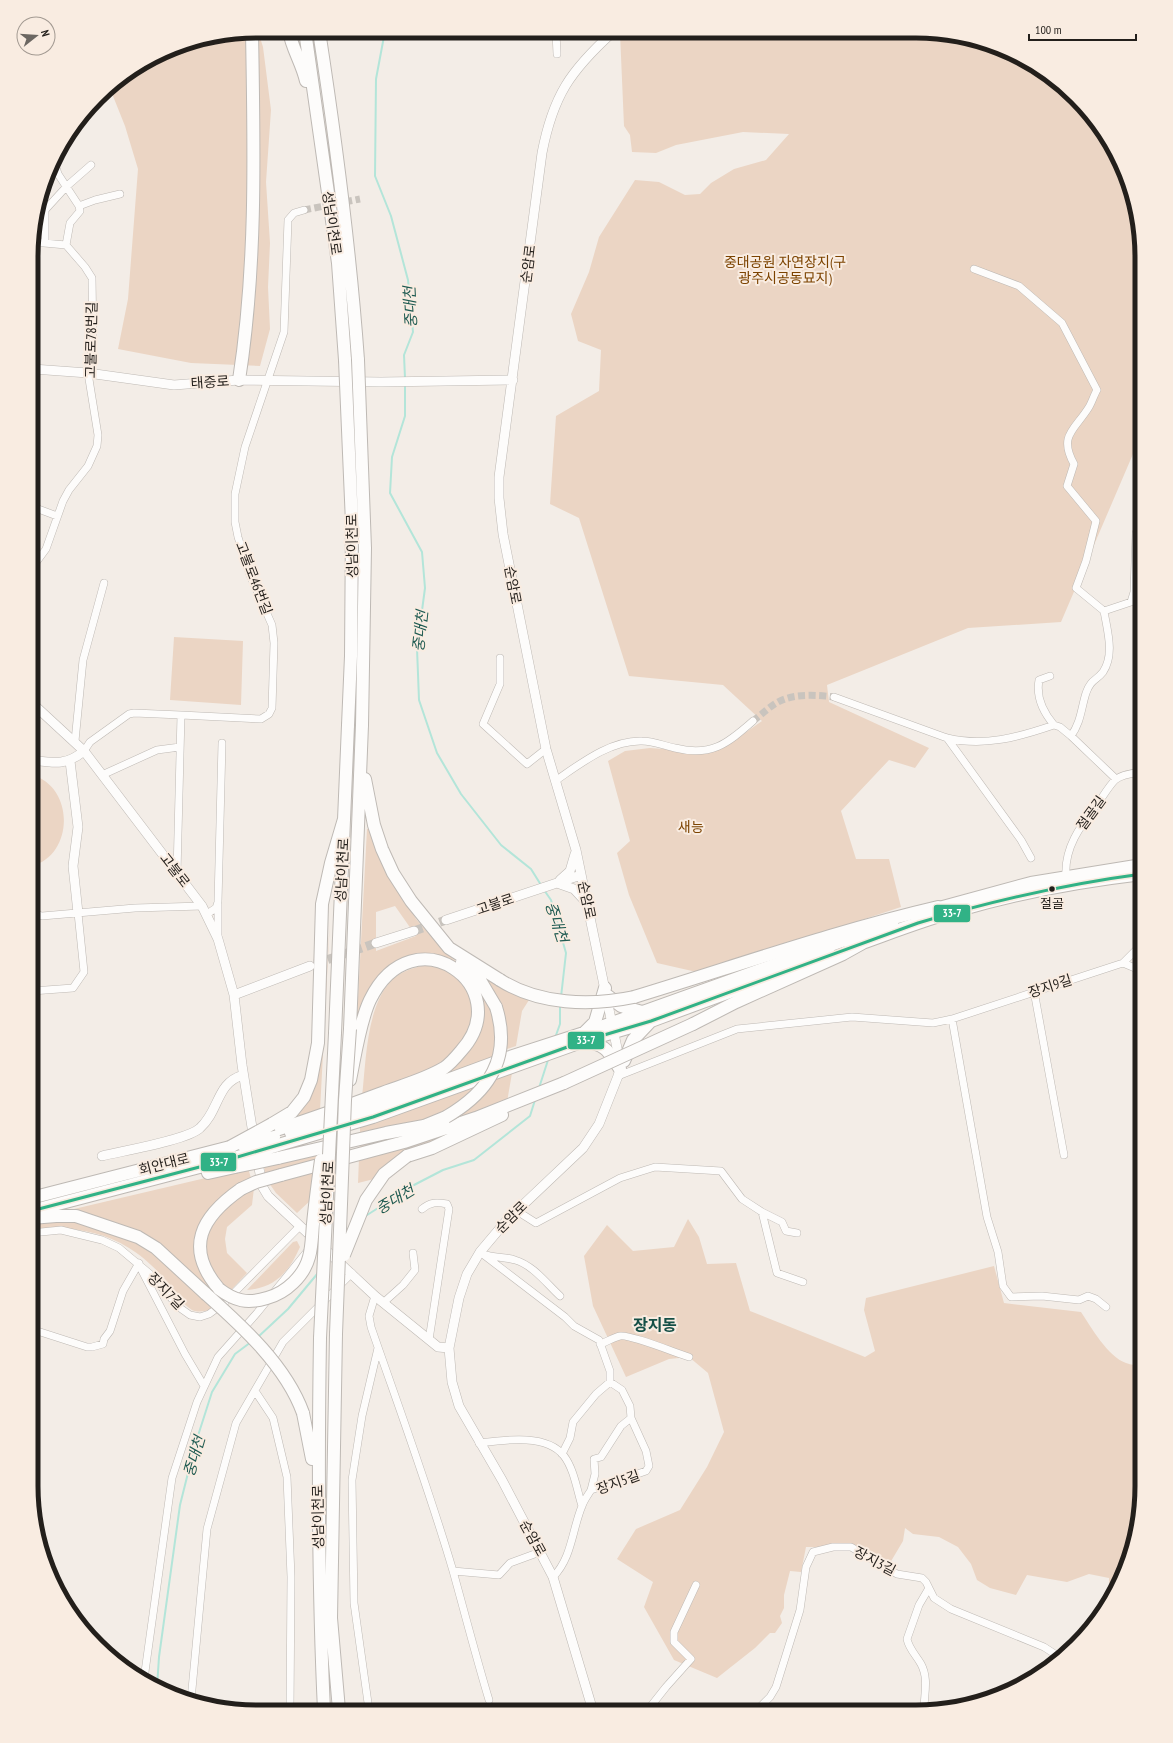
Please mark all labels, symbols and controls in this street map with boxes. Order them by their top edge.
north arrow [16,16,56,56]
scale bar [1029,16,1136,42]
text: 100 m [1035,22,1062,37]
text: N [38,28,53,38]
street label: 성남이천로 [319,190,345,256]
street label: 순암로 [517,244,539,284]
park label: 중대공원 자연장지(구 광주시공동묘지) [724,253,846,287]
water label: 중대천 [399,284,421,328]
street label: 고불로78번길 [81,301,101,379]
street label: 태중로 [190,372,230,392]
street label: 성남이천로 [342,514,362,578]
street label: 고불로46번길 [232,539,276,617]
street label: 순암로 [500,564,526,606]
water label: 중대천 [408,607,432,653]
street label: 절골길 [1072,792,1110,834]
park label: 새능 [678,818,704,836]
street label: 성남이천로 [331,837,353,903]
street label: 고불로 [156,849,194,891]
street label: 순암로 [574,879,600,921]
marker: 절골 [1047,884,1057,894]
street label: 고불로 [474,889,516,919]
place label: 절골 [1040,895,1064,912]
water label: 중대천 [542,899,573,947]
line badge: 33-7 [933,904,971,923]
text: 33-7 [942,906,962,920]
street label: 장지9길 [1026,970,1074,1002]
line badge: 33-7 [567,1031,605,1050]
text: 33-7 [576,1033,596,1047]
street label: 회안대로 [137,1149,191,1179]
line badge: 33-7 [200,1152,237,1172]
text: 33-7 [209,1155,229,1169]
street label: 성남이천로 [316,1160,338,1226]
water label: 중대천 [372,1179,420,1218]
street label: 순암로 [491,1197,531,1237]
street label: 장지7길 [144,1269,188,1313]
district label: 장지동 [633,1315,677,1335]
water label: 중대천 [179,1431,209,1479]
street label: 장지5길 [594,1466,642,1498]
street label: 성남이천로 [308,1485,328,1549]
street label: 순암로 [516,1517,550,1559]
street label: 장지3길 [851,1543,899,1579]

